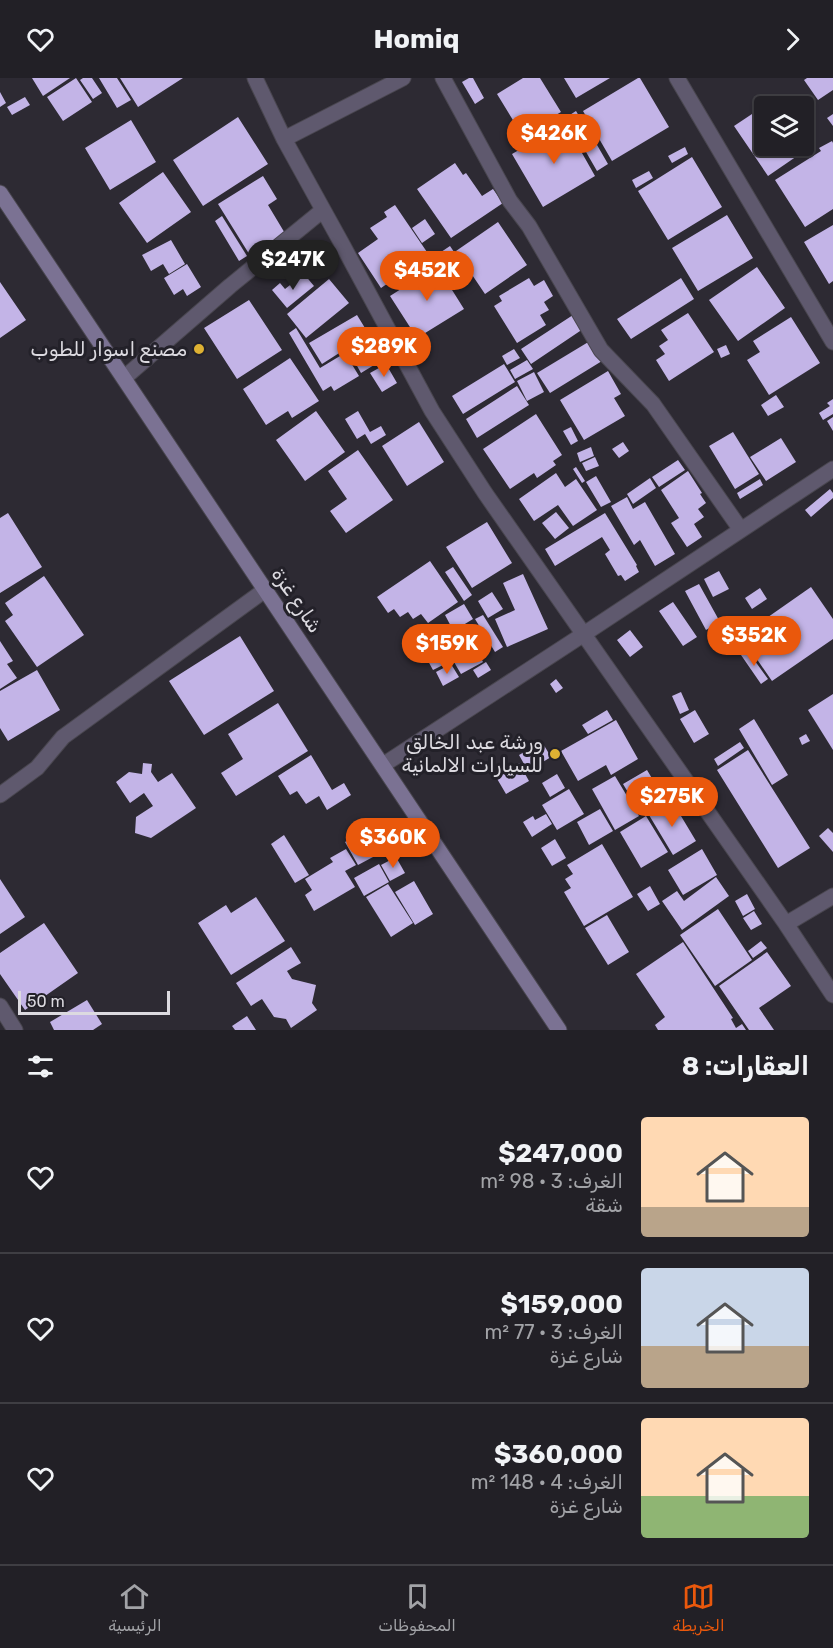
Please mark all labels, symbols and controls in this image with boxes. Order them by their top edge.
icon: heart [24,23,57,56]
text: Homiq [373,23,460,55]
icon: forward [776,23,809,56]
map controls [754,96,814,156]
button: layers [754,96,814,156]
pin: $426K [512,114,596,165]
text: $426K [521,121,587,145]
pin: $247K [251,240,335,291]
text: $247K [261,247,325,271]
pin: $452K [385,251,469,302]
text: $452K [394,258,460,282]
pin: $289K [342,327,426,378]
text: $289K [351,334,417,358]
place label: مصنع اسوار للطوب [30,337,187,363]
marker: مصنع اسوار للطوب [192,342,206,356]
street label: شارع غزة [265,563,327,638]
pin: $352K [712,616,796,667]
text: $352K [721,623,787,647]
pin: $159K [405,624,489,675]
text: $159K [416,631,478,655]
place label: ورشة عبد الخالق للسيارات الالمانية [402,730,543,777]
marker: ورشة عبد الخالق للسيارات الالمانية [548,747,562,761]
pin: $275K [630,777,714,828]
text: $275K [640,784,704,808]
pin: $360K [351,818,435,869]
text: $360K [360,825,426,849]
scale bar [18,988,170,1016]
text: 50 m [27,992,65,1011]
icon: filters [24,1050,57,1083]
text: العقارات: 8 [682,1051,809,1082]
text: $247,000 [498,1138,623,1169]
icon: home [689,1141,761,1213]
icon: heart [24,1161,57,1194]
text: الغرف: 3 · 98 m² [480,1169,623,1193]
text: شقة [585,1193,623,1217]
text: $159,000 [500,1289,623,1320]
icon: home [689,1292,761,1364]
icon: heart [24,1312,57,1345]
text: الغرف: 3 · 77 m² [484,1320,623,1344]
text: شارع غزة [550,1344,623,1368]
text: $360,000 [494,1439,623,1470]
icon: home [689,1442,761,1514]
icon: heart [24,1462,57,1495]
text: الغرف: 4 · 148 m² [471,1470,623,1494]
text: شارع غزة [550,1494,623,1518]
tab: الرئيسية [108,1580,162,1635]
tab: المحفوظات [378,1580,456,1635]
tab: الخريطة [673,1580,725,1635]

